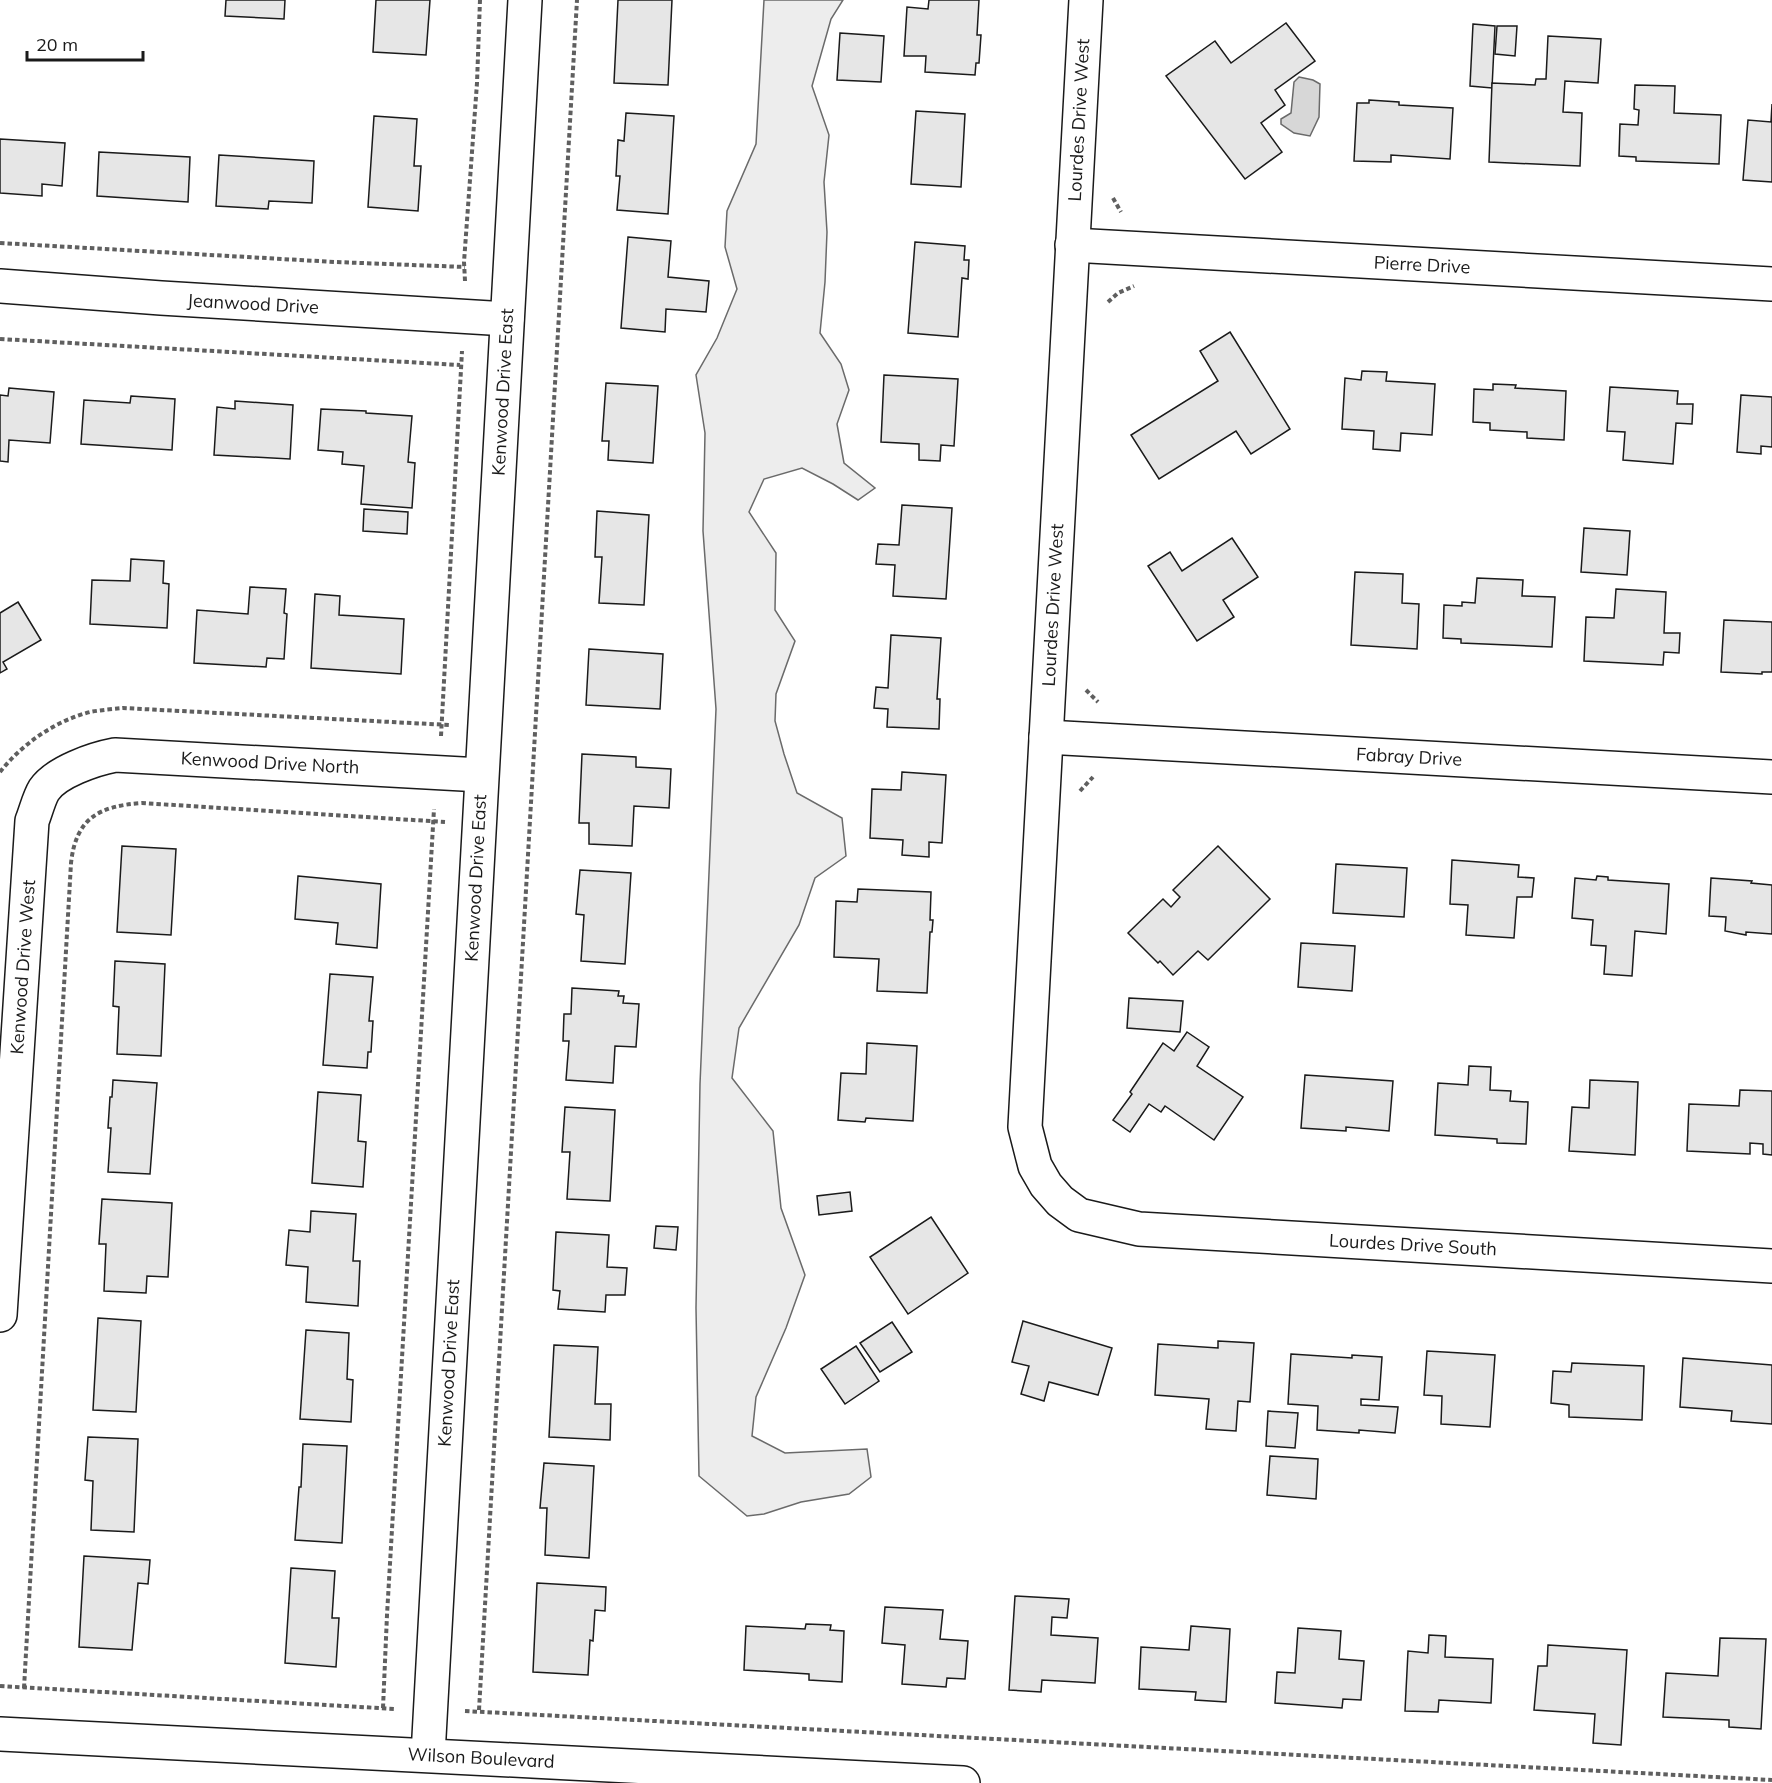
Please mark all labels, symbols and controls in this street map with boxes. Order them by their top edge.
scale bar [27,24,142,62]
text: 20 m [36,33,78,56]
street label: Lourdes Drive West [1063,38,1094,202]
street label: Pierre Drive [1373,250,1471,279]
street label: Jeanwood Drive [186,289,320,318]
street label: Kenwood Drive East [487,308,518,476]
street label: Lourdes Drive West [1037,523,1068,687]
street label: Fabray Drive [1355,742,1463,771]
street label: Kenwood Drive North [180,746,360,779]
street label: Kenwood Drive East [460,794,491,962]
street label: Kenwood Drive West [5,879,40,1055]
street label: Lourdes Drive South [1329,1229,1497,1260]
street label: Kenwood Drive East [433,1279,464,1447]
street label: Wilson Boulevard [407,1742,555,1773]

